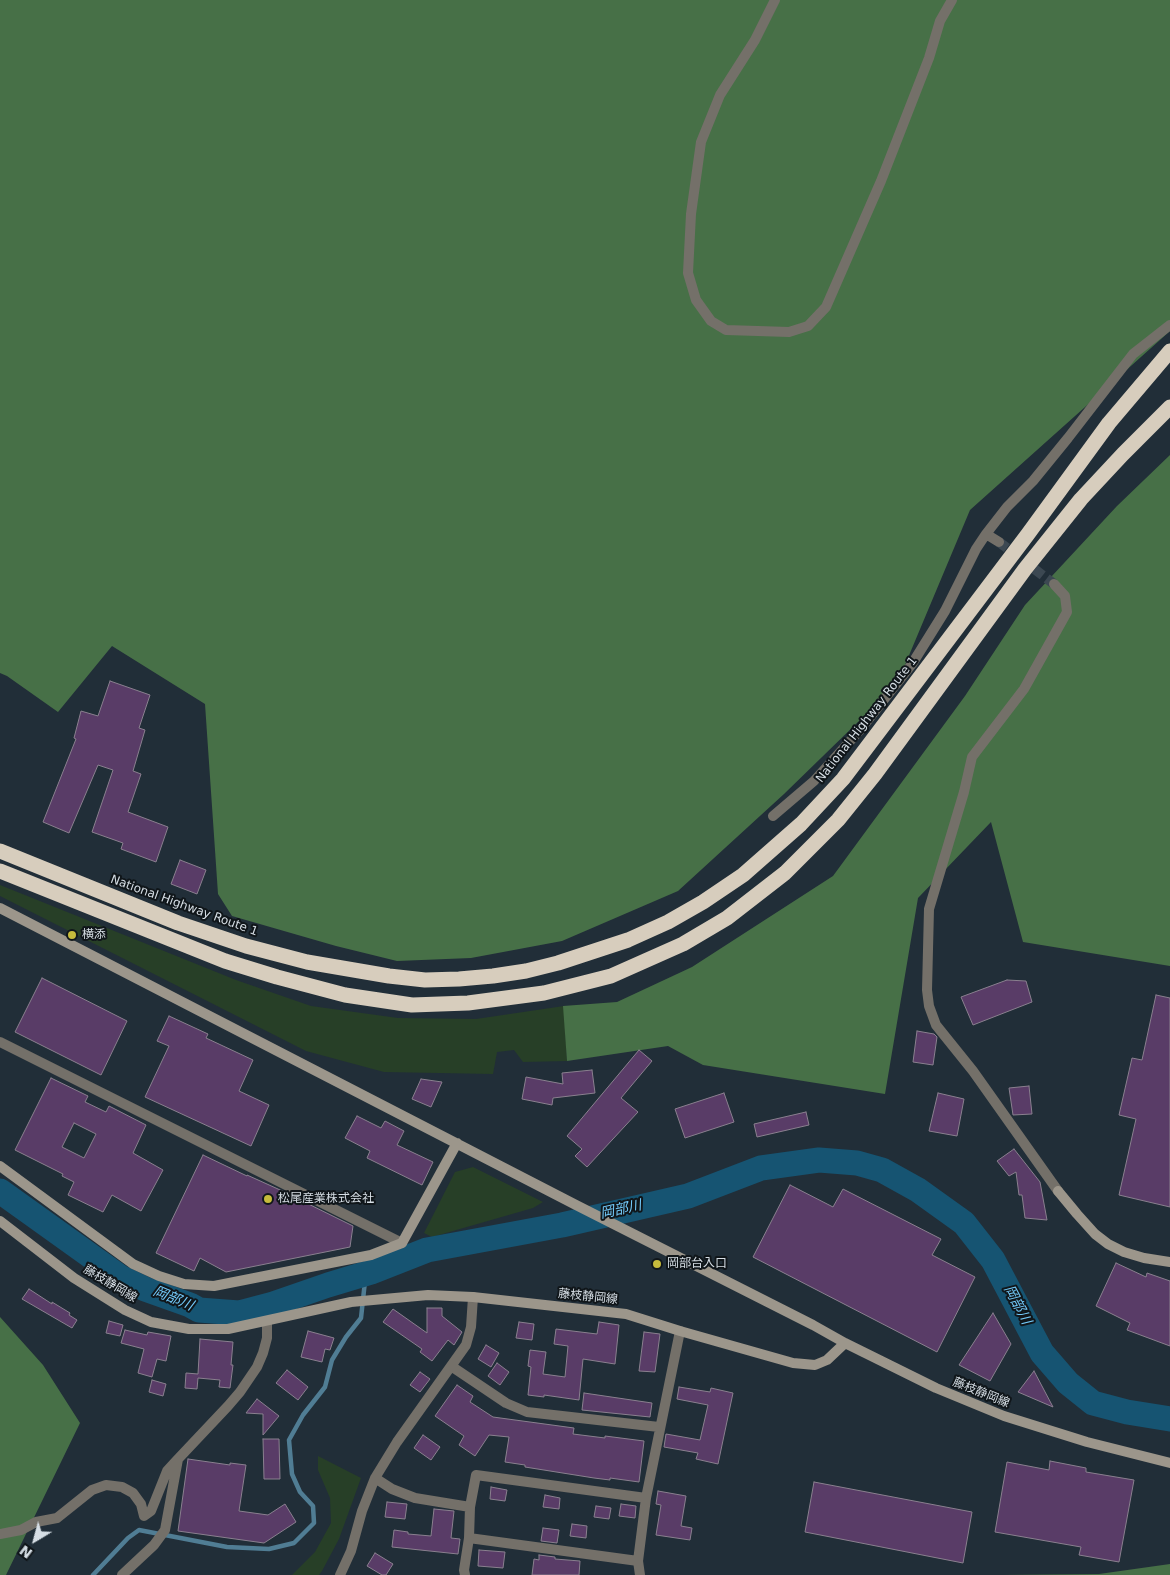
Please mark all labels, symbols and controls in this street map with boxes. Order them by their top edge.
street label: National Highway Route 1 [813,654,921,786]
street label: National Highway Route 1 [108,873,260,939]
place label: 横添 [82,928,106,942]
marker: 横添 [66,929,78,941]
place label: 松尾産業株式会社 [278,1192,374,1206]
marker: 松尾産業株式会社 [262,1193,274,1205]
water label: 岡部川 [599,1197,643,1223]
place label: 岡部台入口 [667,1257,727,1271]
marker: 岡部台入口 [651,1258,663,1270]
street label: 藤枝静岡線 [81,1262,139,1306]
water label: 岡部川 [150,1283,196,1315]
water label: 岡部川 [1000,1283,1034,1327]
street label: 藤枝静岡線 [557,1287,619,1307]
street label: 藤枝静岡線 [950,1375,1012,1411]
north arrow [10,1515,60,1565]
text: N [16,1542,35,1562]

